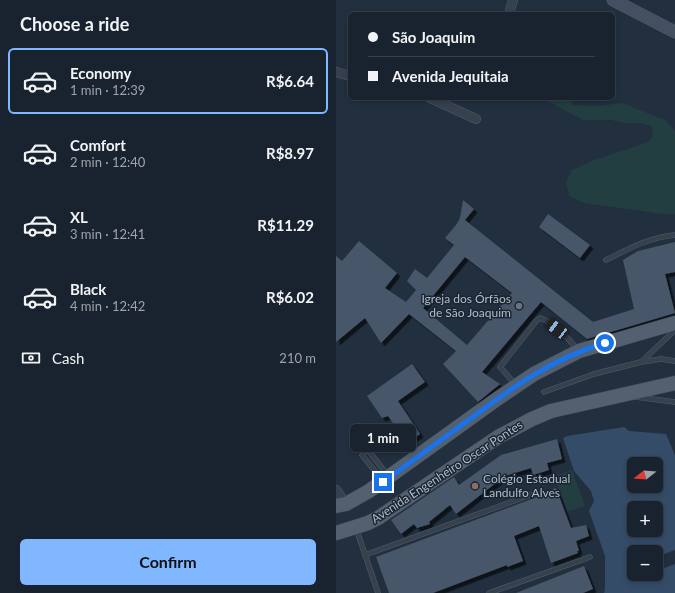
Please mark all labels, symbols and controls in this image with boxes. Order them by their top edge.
text: Choose a ride [20,13,129,35]
text: São Joaquim [392,28,475,46]
icon: car [22,63,58,99]
text: Economy [70,64,131,82]
text: Avenida Jequitaia [392,67,509,85]
text: R$6.64 [266,72,314,90]
text: 1 min · 12:39 [70,82,145,98]
icon: car [22,135,58,171]
text: Comfort [70,136,126,154]
text: R$8.97 [266,144,314,162]
text: 2 min · 12:40 [70,154,145,170]
icon: car [22,207,58,243]
text: XL [70,208,88,226]
text: R$11.29 [257,216,314,234]
text: 3 min · 12:41 [70,226,145,242]
icon: car [22,279,58,315]
text: Black [70,280,106,298]
text: R$6.02 [266,288,314,306]
place label: Igreja dos Órfãos de São Joaquim [421,291,511,320]
text: 4 min · 12:42 [70,298,145,314]
marker: Igreja dos Órfãos de São Joaquim [514,301,524,311]
car [544,317,570,341]
route start [596,334,614,352]
icon: cash [20,347,42,369]
text: Cash [52,349,84,367]
text: 210 m [279,350,316,366]
street label: Avenida Engenheiro Oscar Pontes [368,417,525,526]
callout: 1 min [350,424,416,452]
text: 1 min [367,430,399,446]
north arrow [627,457,663,493]
map controls [627,457,663,581]
place label: Colégio Estadual Landulfo Alves [483,471,570,500]
route end [374,473,392,491]
marker: Colégio Estadual Landulfo Alves [470,481,480,491]
button: + [627,501,663,537]
button: Confirm [20,539,316,585]
button: − [627,545,663,581]

